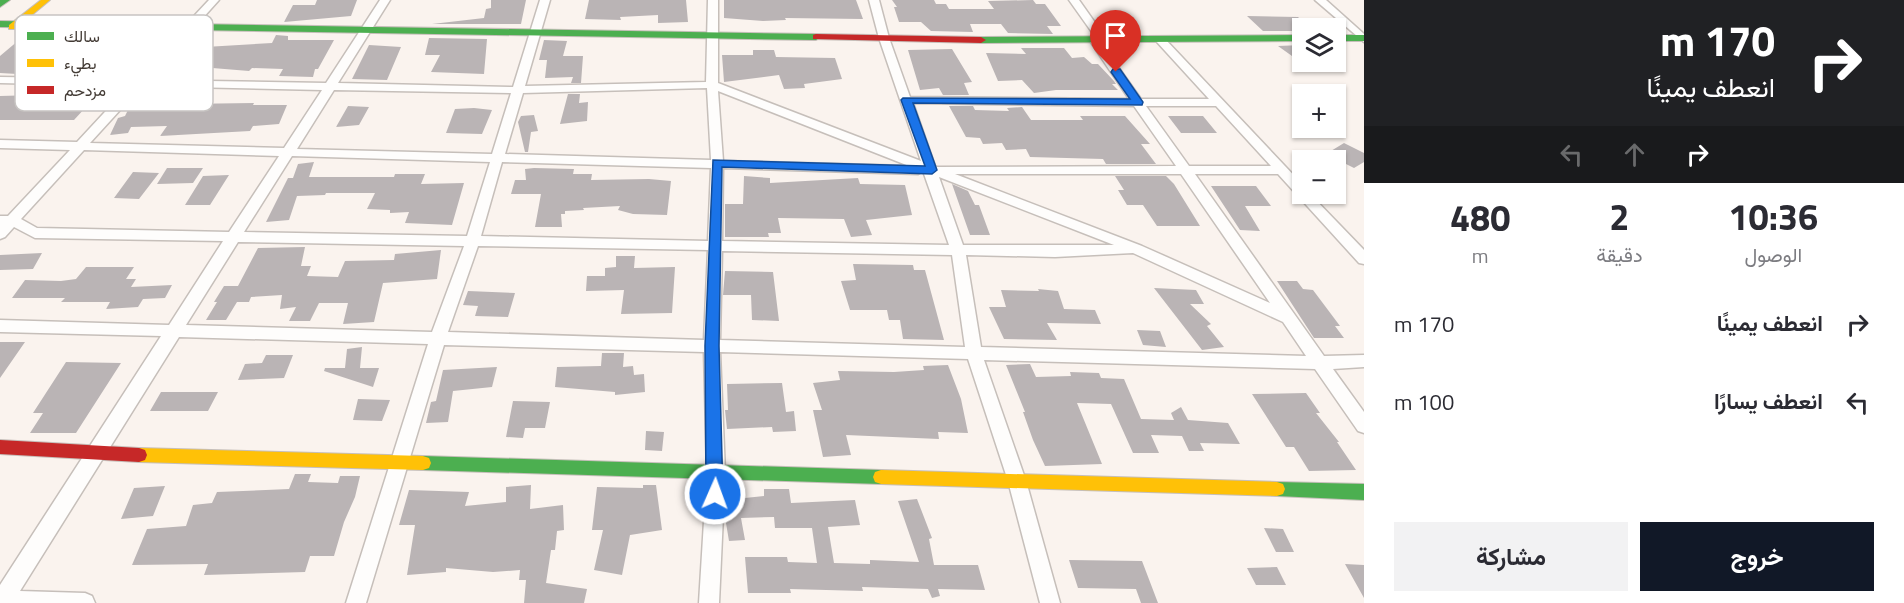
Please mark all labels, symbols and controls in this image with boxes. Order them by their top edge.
text: 170 m [1660,8,1775,72]
pin [1090,10,1141,72]
legend [15,15,213,111]
map controls [1292,18,1346,204]
button: layers [1292,18,1346,72]
icon: arrive [1099,19,1132,52]
text: سالك [64,24,100,48]
icon: right [1796,24,1874,102]
text: بطيء [64,51,96,77]
text: انعطف يمينًا [1646,66,1775,107]
text: مزدحم [64,78,106,102]
button: + [1292,84,1346,138]
icon: left [1555,138,1588,171]
icon: ahead [1618,138,1651,171]
icon: right [1681,138,1714,171]
button: − [1292,150,1346,204]
text: 2 [1609,189,1629,244]
text: 10:36 [1728,189,1818,244]
text: 480 [1450,190,1510,245]
text: دقيقة [1596,239,1642,270]
text: الوصول [1744,239,1802,270]
text: m [1472,240,1488,271]
text: انعطف يمينًا [1717,306,1823,340]
text: 170 m [1394,307,1454,341]
icon: right [1841,308,1874,341]
text: انعطف يسارًا [1714,384,1823,418]
text: 100 m [1394,385,1454,419]
icon: left [1841,386,1874,419]
position arrow [683,462,747,526]
button: مشاركة [1394,522,1628,591]
button: خروج [1640,522,1874,591]

